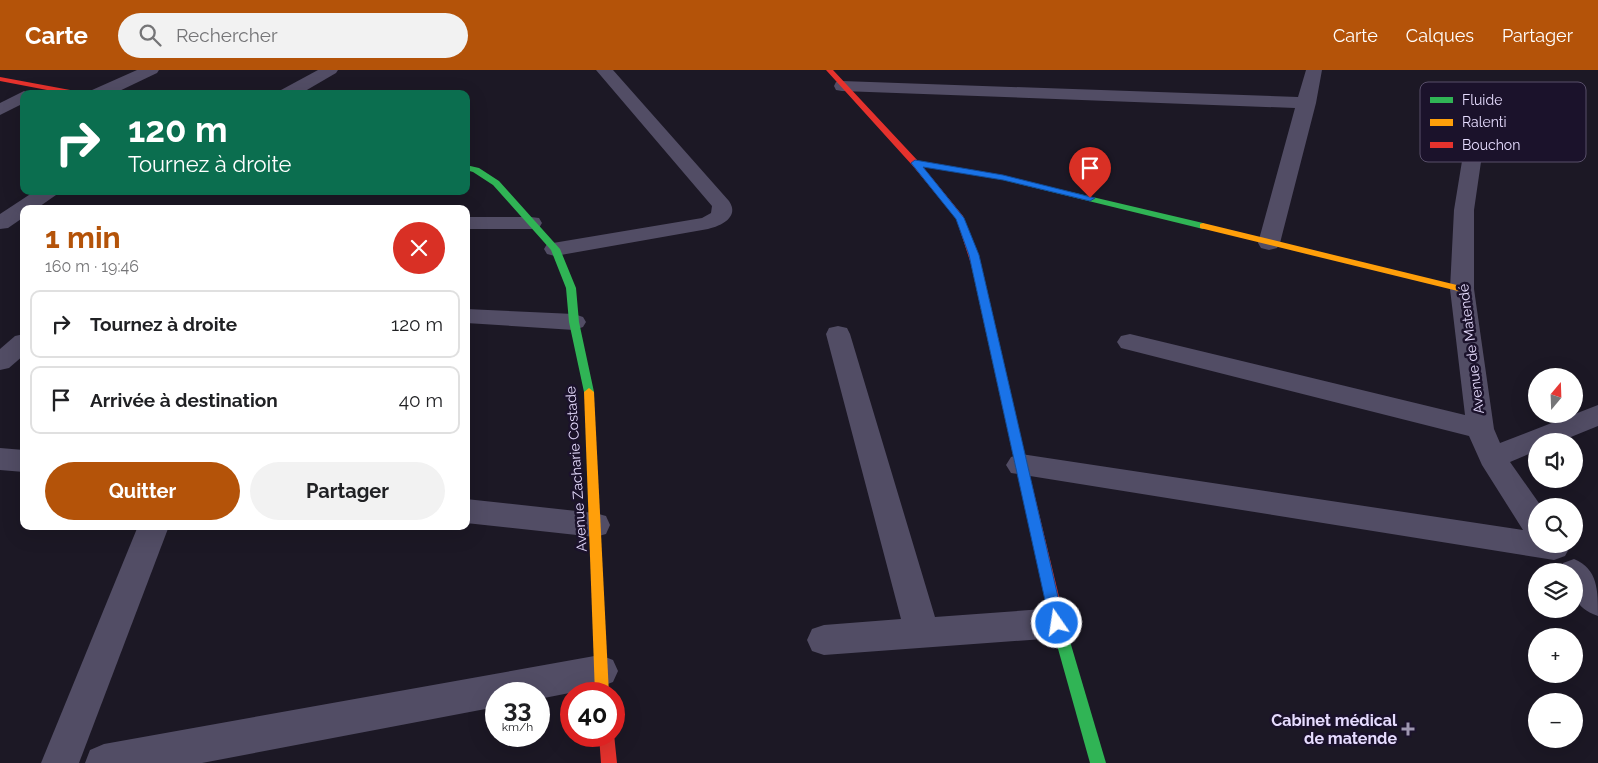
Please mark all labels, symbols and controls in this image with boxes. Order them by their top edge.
search box [118,13,468,58]
text: Carte [25,21,88,50]
icon: search [136,21,164,49]
text: Rechercher [176,24,278,46]
text: Carte [1333,25,1378,46]
text: Calques [1406,25,1474,46]
text: Partager [1502,25,1573,46]
legend [1420,82,1586,162]
text: Fluide [1462,92,1502,108]
text: 120 m [128,109,228,150]
icon: right [45,110,110,175]
text: Ralenti [1462,114,1507,130]
text: Bouchon [1462,137,1520,153]
pin [1069,147,1111,198]
text: Tournez à droite [128,151,292,177]
icon: arrive [1076,154,1104,182]
text: 1 min [45,220,121,255]
button: close [393,222,445,274]
text: 160 m · 19:46 [45,257,139,276]
street label: Avenue de Matendé [1455,283,1487,415]
icon: right [47,310,75,338]
text: Tournez à droite [90,313,237,335]
text: 120 m [391,313,443,335]
north arrow [1528,368,1582,422]
map controls [1528,368,1583,748]
street label: Avenue Zacharie Costade [562,385,590,553]
icon: arrive [47,386,75,414]
text: Arrivée à destination [90,389,278,411]
text: 40 m [399,389,443,411]
button: sound [1528,433,1583,488]
button: Quitter [45,462,240,520]
button: Partager [250,462,445,520]
button: search [1528,498,1583,553]
button: layers [1528,563,1583,618]
position arrow [1030,596,1082,648]
button: + [1528,628,1583,683]
speed limit sign: 40 [560,682,625,747]
text: 33 [504,693,531,723]
button: − [1528,693,1583,748]
place label: Cabinet médical de matende [1271,711,1398,748]
text: km/h [502,720,533,734]
marker: Cabinet médical de matende [1401,722,1415,736]

